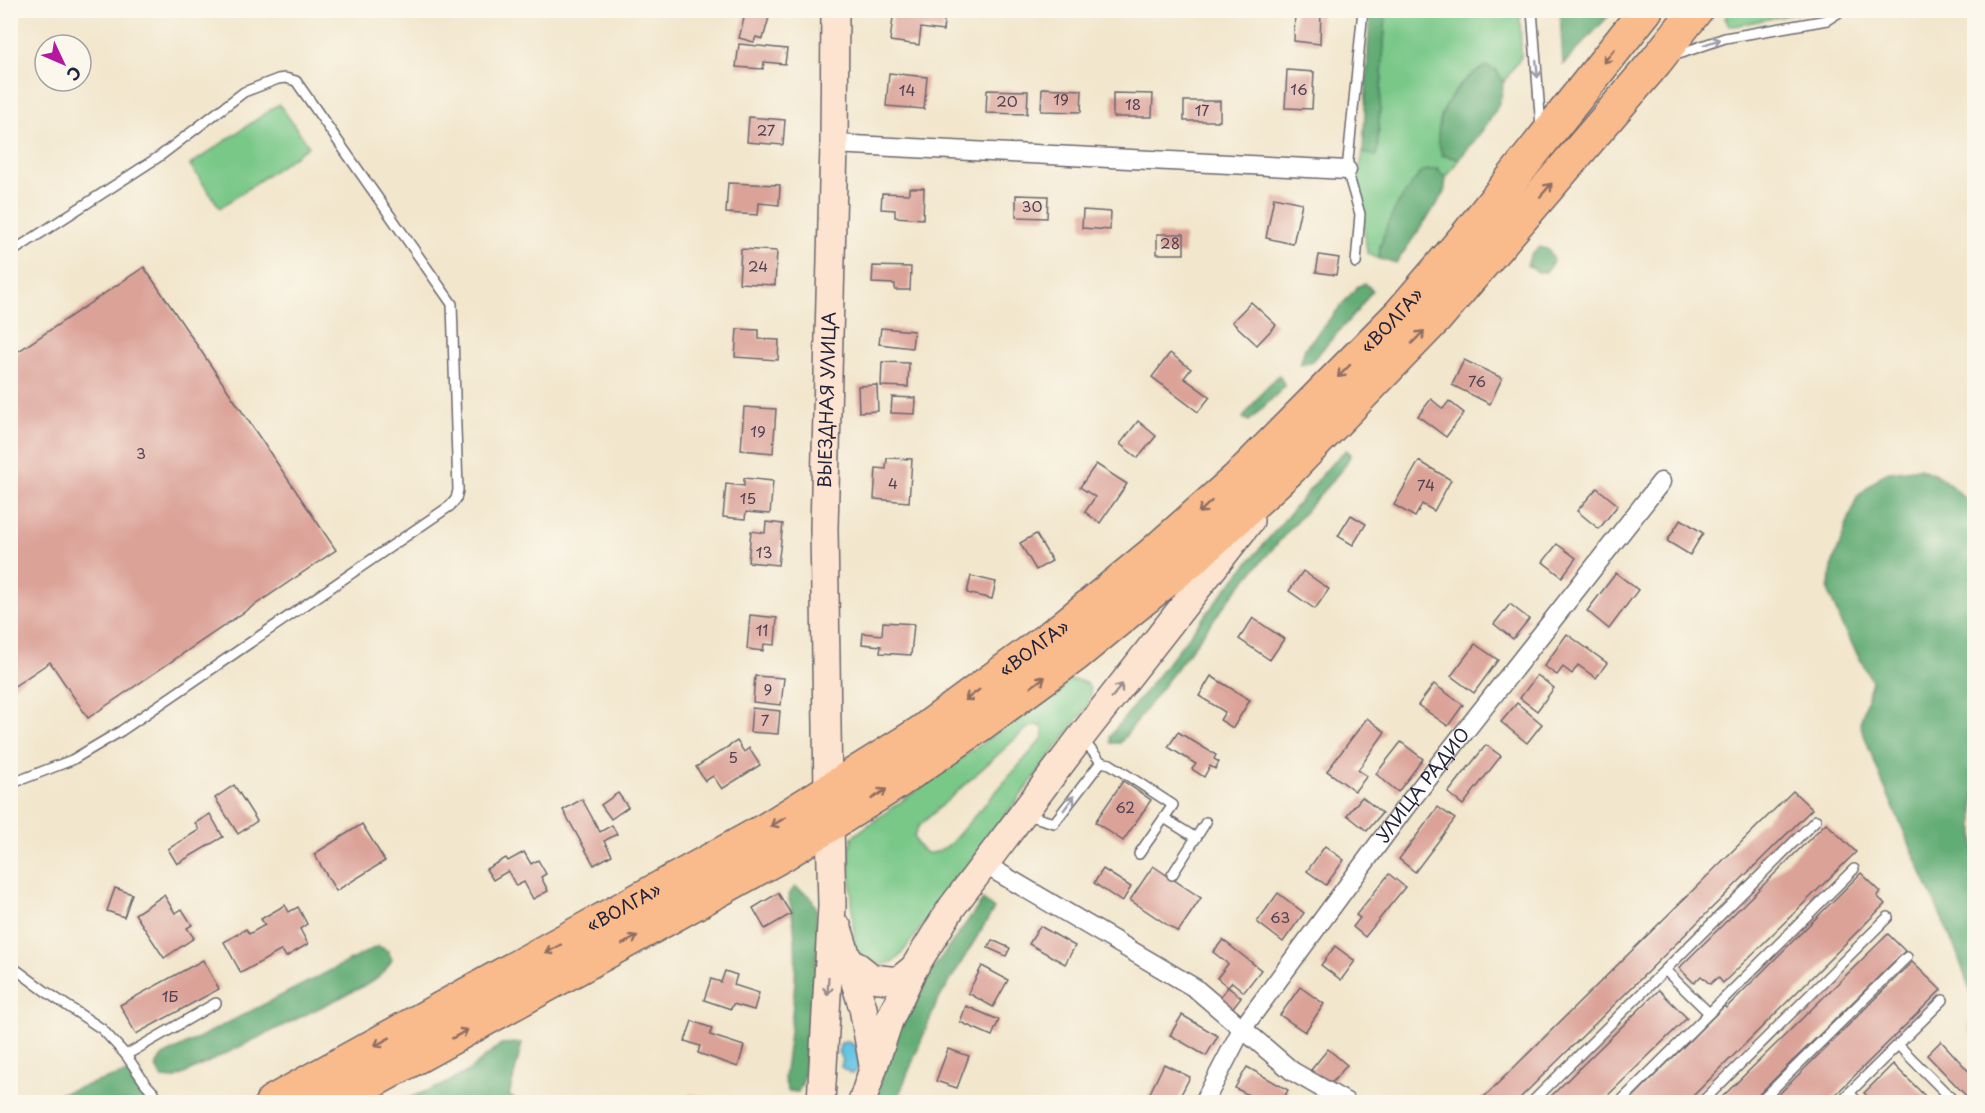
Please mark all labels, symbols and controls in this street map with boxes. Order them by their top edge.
north arrow [33,33,93,93]
one-way arrow [1702,36,1721,47]
one-way arrow [1603,48,1616,64]
one-way arrow [1532,58,1543,78]
text: С [62,61,87,87]
house number: 16 [1290,77,1308,100]
house number: 14 [899,78,915,101]
house number: 19 [1053,87,1069,110]
house number: 20 [996,89,1018,112]
house number: 18 [1125,92,1141,115]
house number: 17 [1195,98,1209,121]
house number: 27 [757,118,776,141]
one-way arrow [1539,183,1553,198]
house number: 30 [1022,194,1042,217]
house number: 28 [1160,231,1180,254]
house number: 24 [748,254,768,277]
street label: «ВОЛГА» [1353,281,1429,359]
street label: ВЫЕЗДНАЯ УЛИЦА [810,311,842,489]
one-way arrow [1411,330,1425,345]
one-way arrow [1337,363,1352,378]
house number: 76 [1468,369,1486,392]
house number: 19 [750,419,766,442]
house number: 3 [136,441,146,464]
house number: 4 [888,471,898,494]
house number: 74 [1417,473,1435,496]
house number: 15 [740,486,756,509]
one-way arrow [1198,500,1213,514]
house number: 13 [756,540,772,563]
street label: «ВОЛГА» [993,613,1074,682]
house number: 11 [756,618,768,641]
one-way arrow [1030,676,1046,688]
house number: 9 [764,677,772,700]
one-way arrow [1110,683,1123,699]
one-way arrow [964,689,980,701]
house number: 7 [761,708,770,731]
street label: УЛИЦА РАДИО [1369,721,1475,848]
house number: 5 [728,745,738,768]
one-way arrow [870,788,887,800]
one-way arrow [1063,795,1076,811]
house number: 62 [1115,795,1135,818]
one-way arrow [770,817,787,829]
street label: «ВОЛГА» [581,875,665,938]
house number: 63 [1270,905,1290,928]
one-way arrow [621,934,639,945]
one-way arrow [545,944,563,955]
one-way arrow [822,975,833,995]
house number: 1Б [162,984,178,1007]
one-way arrow [451,1028,468,1040]
one-way arrow [374,1036,391,1048]

